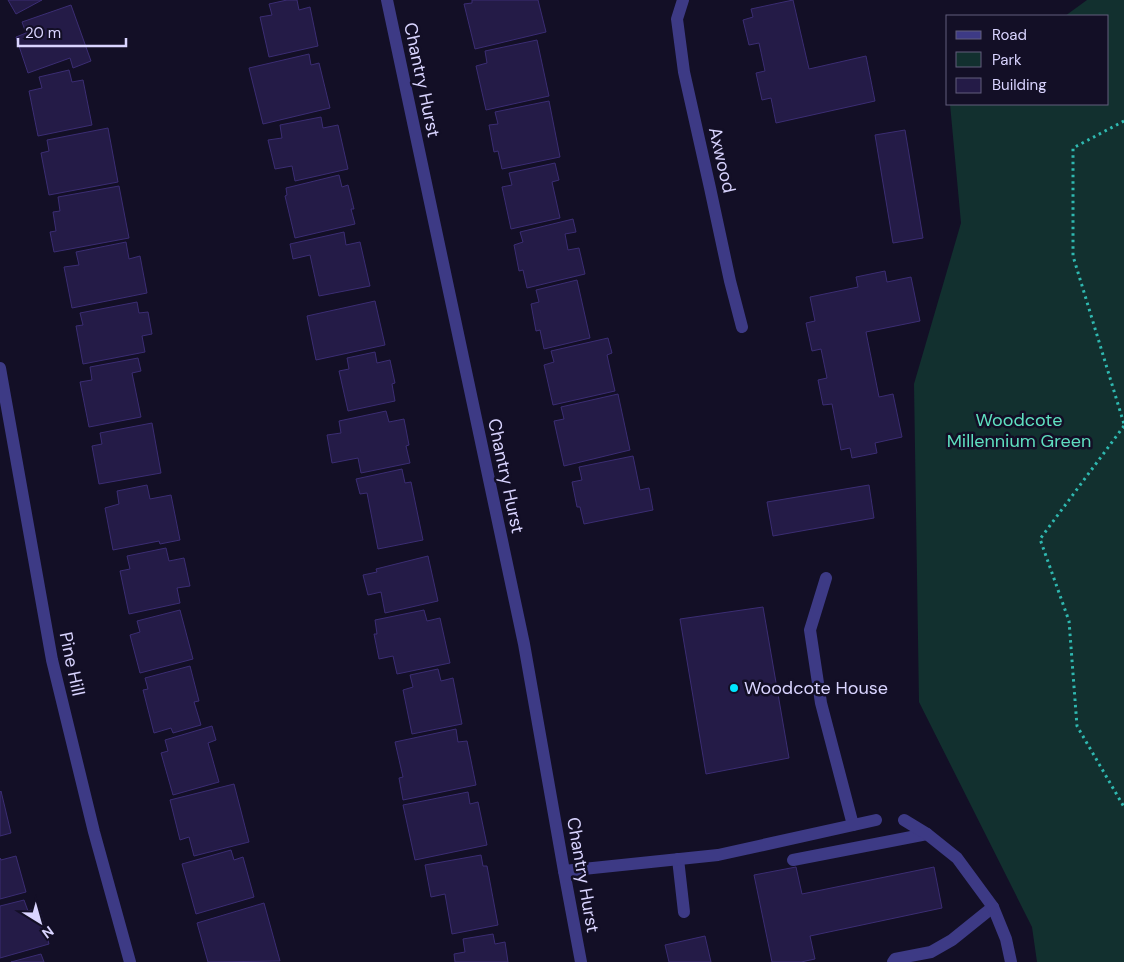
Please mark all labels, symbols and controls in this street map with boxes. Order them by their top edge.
scale bar [18,15,125,47]
legend [946,15,1109,105]
street label: Chantry Hurst [398,20,446,140]
text: 20 m [25,23,61,43]
text: Road [992,25,1027,45]
text: Park [992,50,1022,70]
text: Building [992,75,1047,95]
street label: Axwood [703,125,741,195]
park label: Woodcote Millennium Green [947,408,1091,453]
street label: Chantry Hurst [482,416,530,536]
street label: Pine Hill [54,630,90,698]
place label: Woodcote House [744,676,888,700]
marker: Woodcote House [728,682,740,694]
street label: Chantry Hurst [561,815,605,935]
north arrow [15,897,65,947]
text: N [38,922,57,943]

